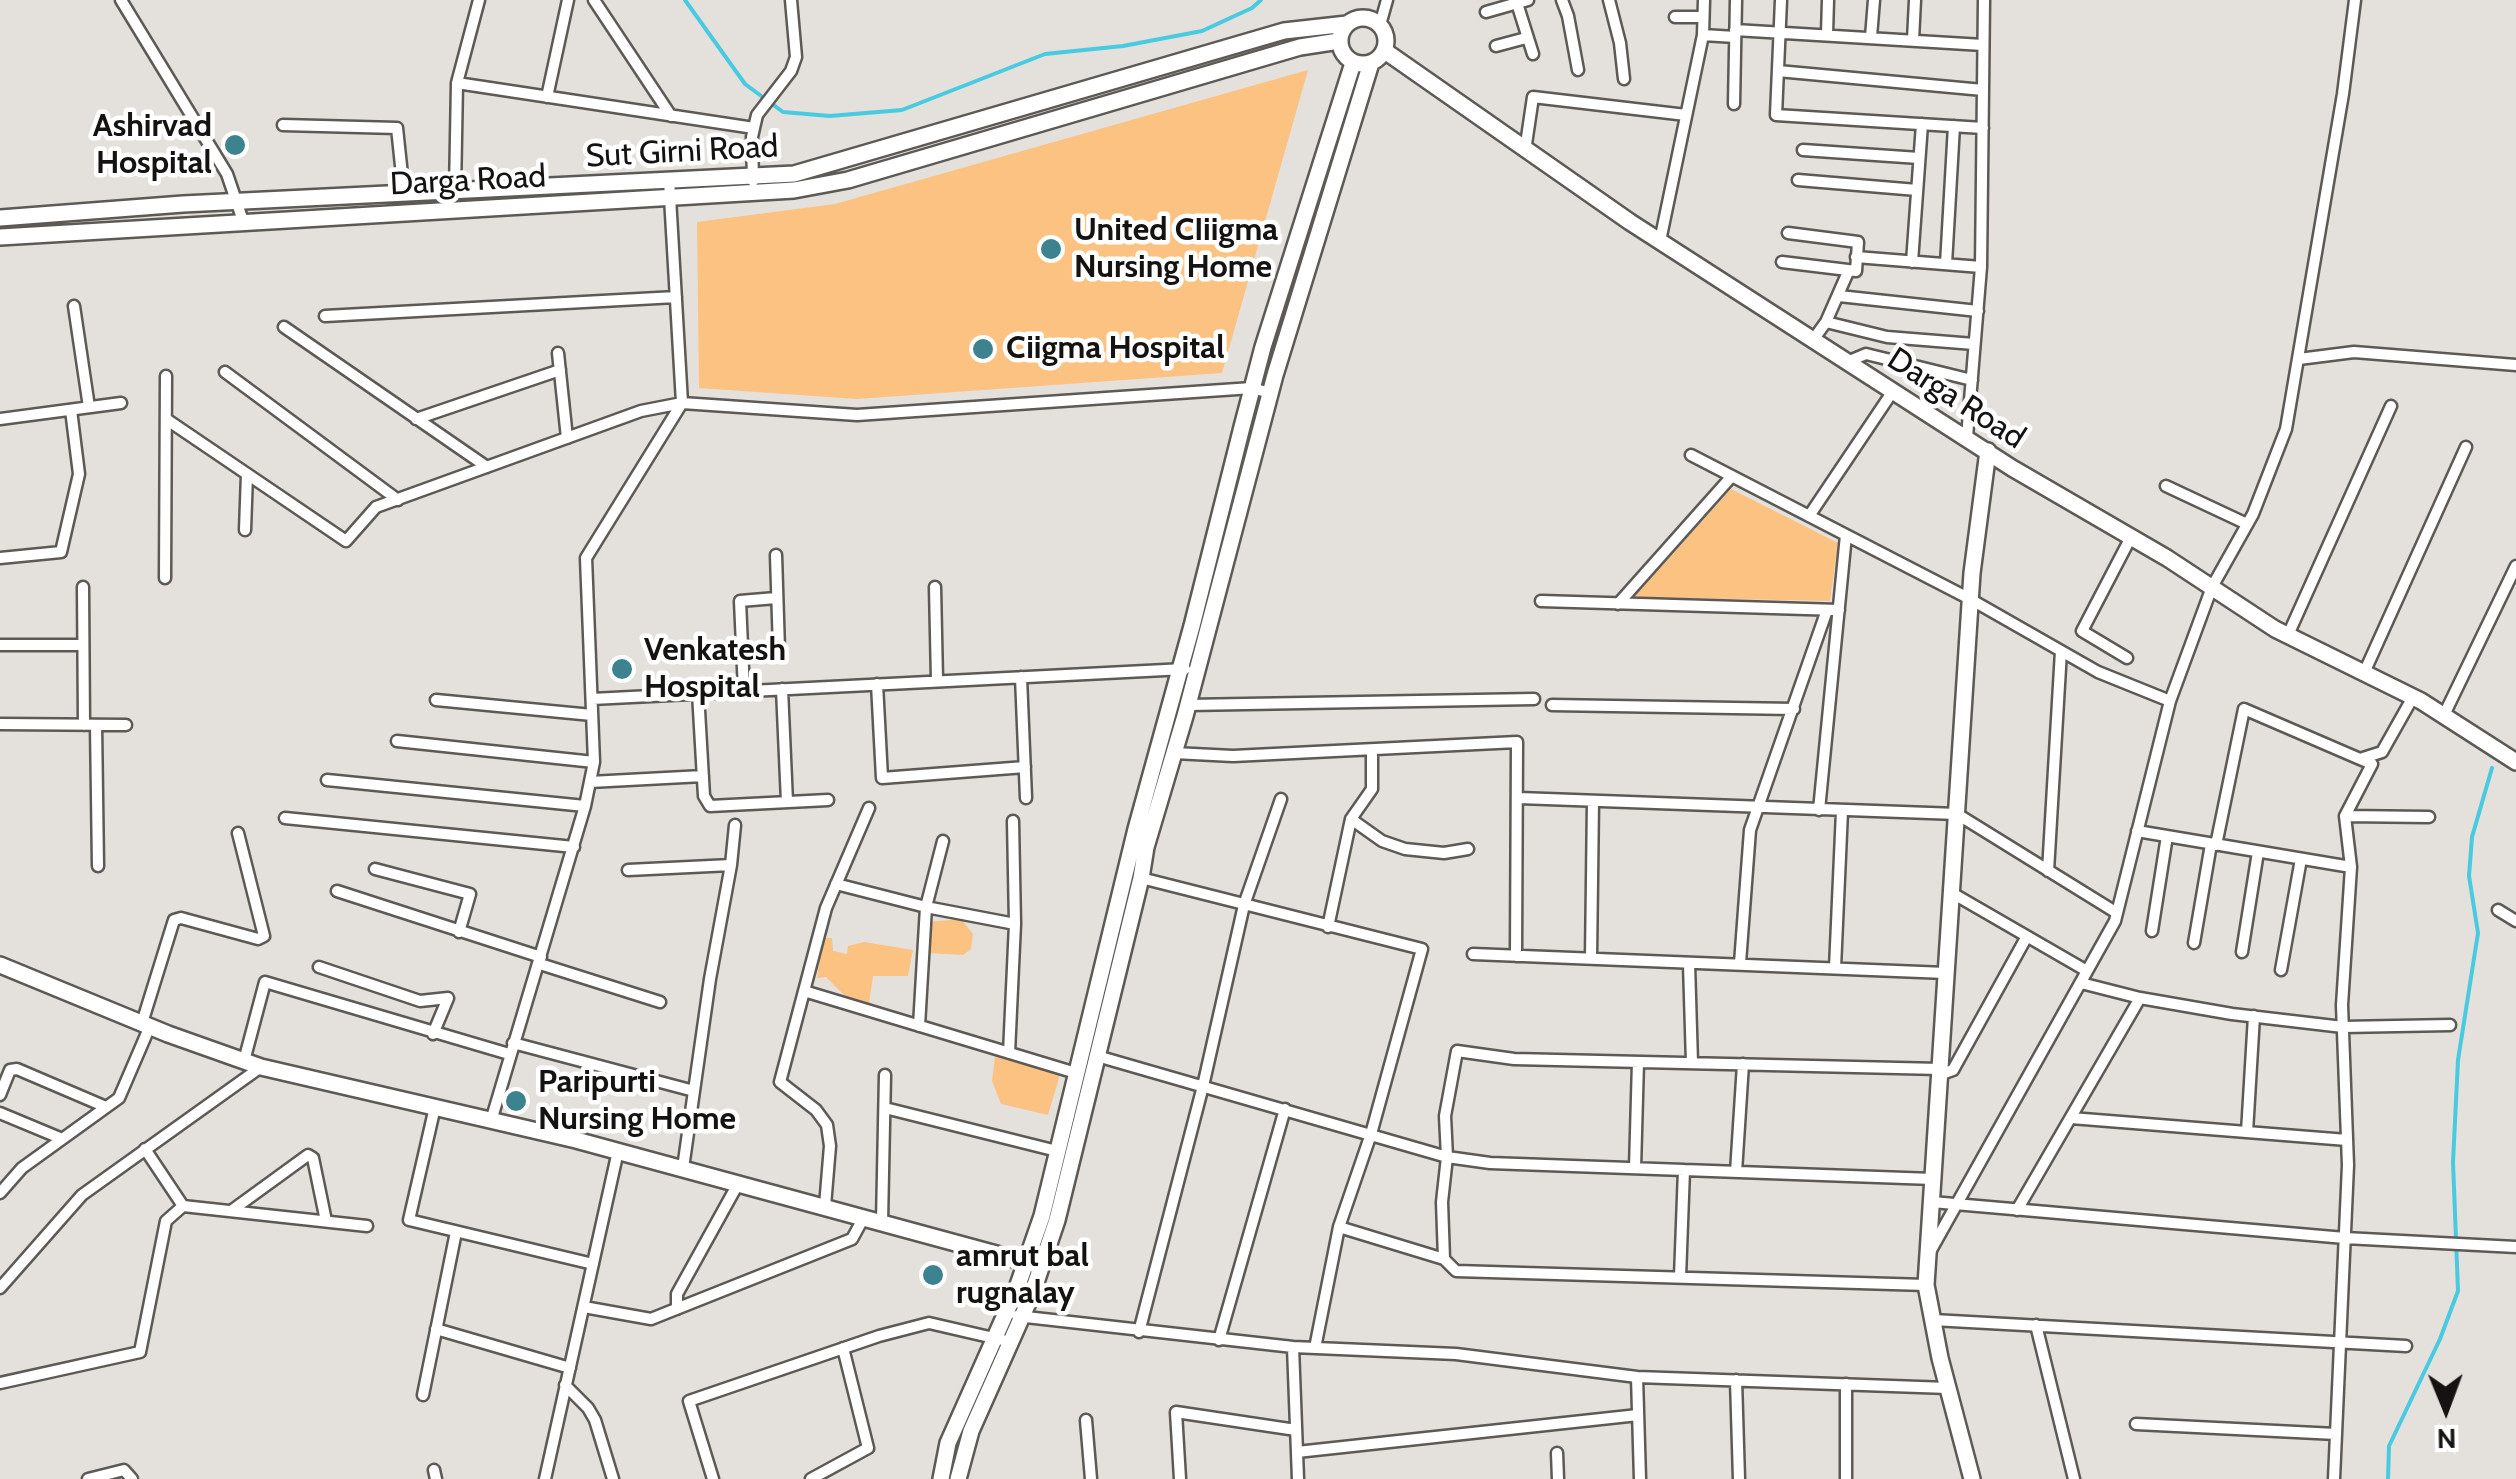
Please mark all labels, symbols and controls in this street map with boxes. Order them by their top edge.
place label: Ashirvad Hospital [93,108,212,183]
street label: Sut Girni Road [585,128,779,176]
marker: Ashirvad Hospital [222,132,248,158]
street label: Darga Road [389,158,547,204]
place label: United CIiigma Nursing Home [1074,212,1278,287]
marker: United CIiigma Nursing Home [1038,236,1064,262]
place label: Ciigma Hospital [1006,330,1225,368]
marker: Ciigma Hospital [970,336,996,362]
street label: Darga Road [1880,340,2032,458]
place label: Venkatesh Hospital [644,632,786,707]
marker: Venkatesh Hospital [609,656,635,682]
place label: Paripurti Nursing Home [538,1064,736,1139]
marker: Paripurti Nursing Home [503,1088,529,1114]
place label: amrut bal rugnalay [956,1238,1089,1313]
marker: amrut bal rugnalay [920,1262,946,1288]
north arrow [2396,1359,2496,1459]
text: N [2436,1422,2457,1456]

